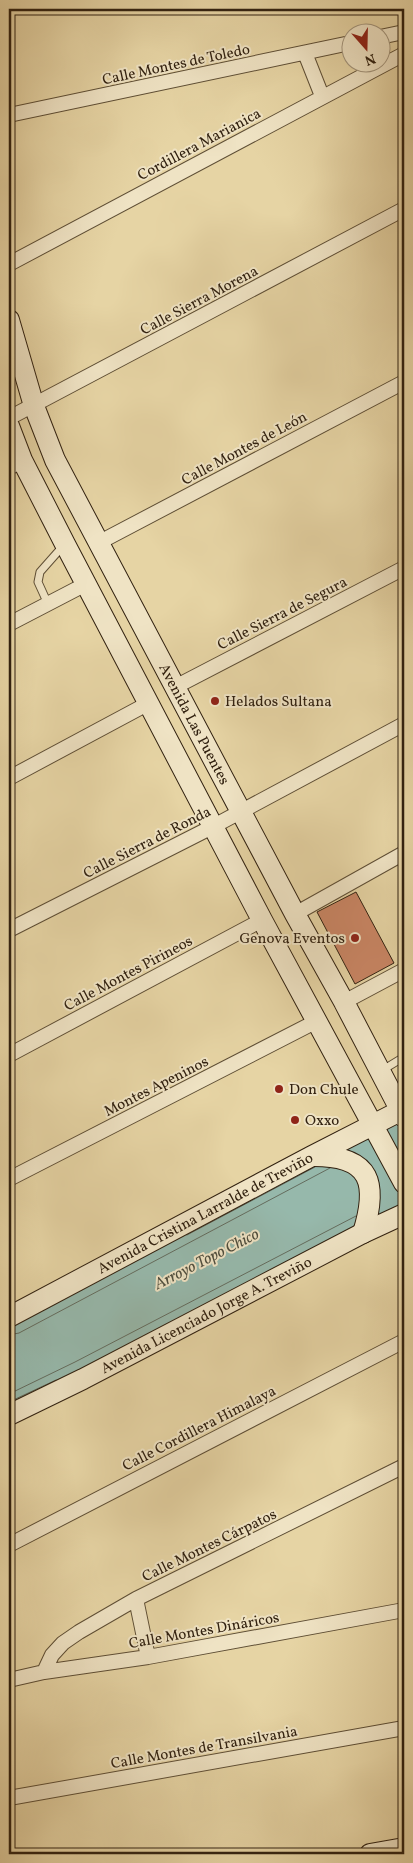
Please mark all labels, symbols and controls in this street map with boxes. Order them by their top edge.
north arrow [340,22,390,72]
street label: Calle Montes de Toledo [101,40,252,91]
text: N [362,48,378,69]
street label: Cordillera Marianica [134,104,265,187]
street label: Calle Sierra Morena [137,261,262,341]
street label: Calle Montes de León [178,407,311,491]
street label: Calle Sierra de Segura [214,572,351,656]
street label: Avenida Las Puentes [153,660,234,789]
place label: Helados Sultana [225,692,332,713]
marker: Helados Sultana [209,695,221,707]
street label: Calle Sierra de Ronda [80,802,215,885]
place label: Genova Eventos [239,929,345,950]
street label: Calle Montes Pirineos [61,931,197,1017]
marker: Genova Eventos [349,932,361,944]
street label: Montes Apeninos [101,1052,213,1123]
place label: Don Chule [289,1080,359,1101]
marker: Don Chule [273,1083,285,1095]
place label: Oxxo [305,1111,339,1132]
marker: Oxxo [289,1114,301,1126]
street label: Avenida Cristina Larralde de Treviño [94,1148,317,1280]
water label: Arroyo Topo Chico [150,1224,264,1296]
street label: Avenida Licenciado Jorge A. Treviño [97,1252,316,1380]
street label: Calle Cordillera Himalaya [119,1381,280,1477]
street label: Calle Montes Cárpatos [139,1505,281,1588]
street label: Calle Montes Dináricos [127,1608,281,1655]
street label: Calle Montes de Transilvania [109,1722,299,1775]

